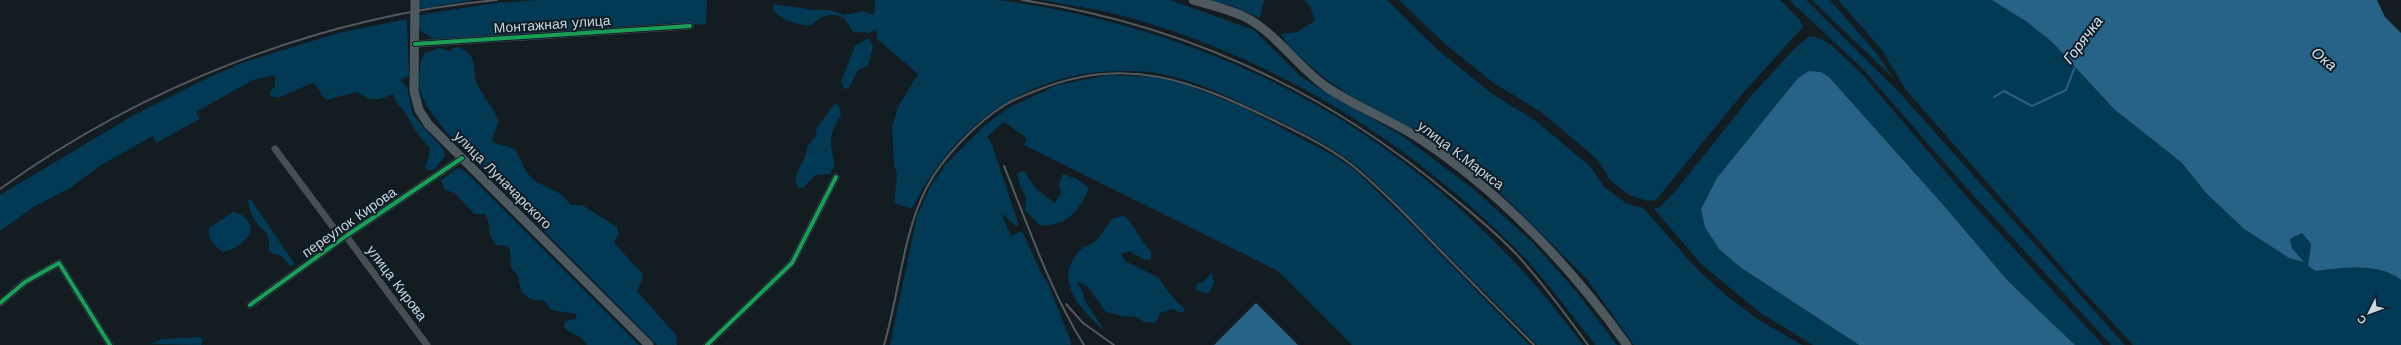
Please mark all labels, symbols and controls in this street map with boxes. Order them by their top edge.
street label: Монтажная улица [493,12,611,36]
water label: Горячка [2059,13,2107,67]
water label: Ока [2308,43,2340,75]
street label: улица К.Маркса [1415,117,1507,193]
street label: улица Луначарского [451,128,555,232]
street label: переулок Кирова [299,183,399,260]
street label: улица Кирова [364,242,431,324]
north arrow [2349,293,2389,333]
text: С [2354,312,2369,327]

